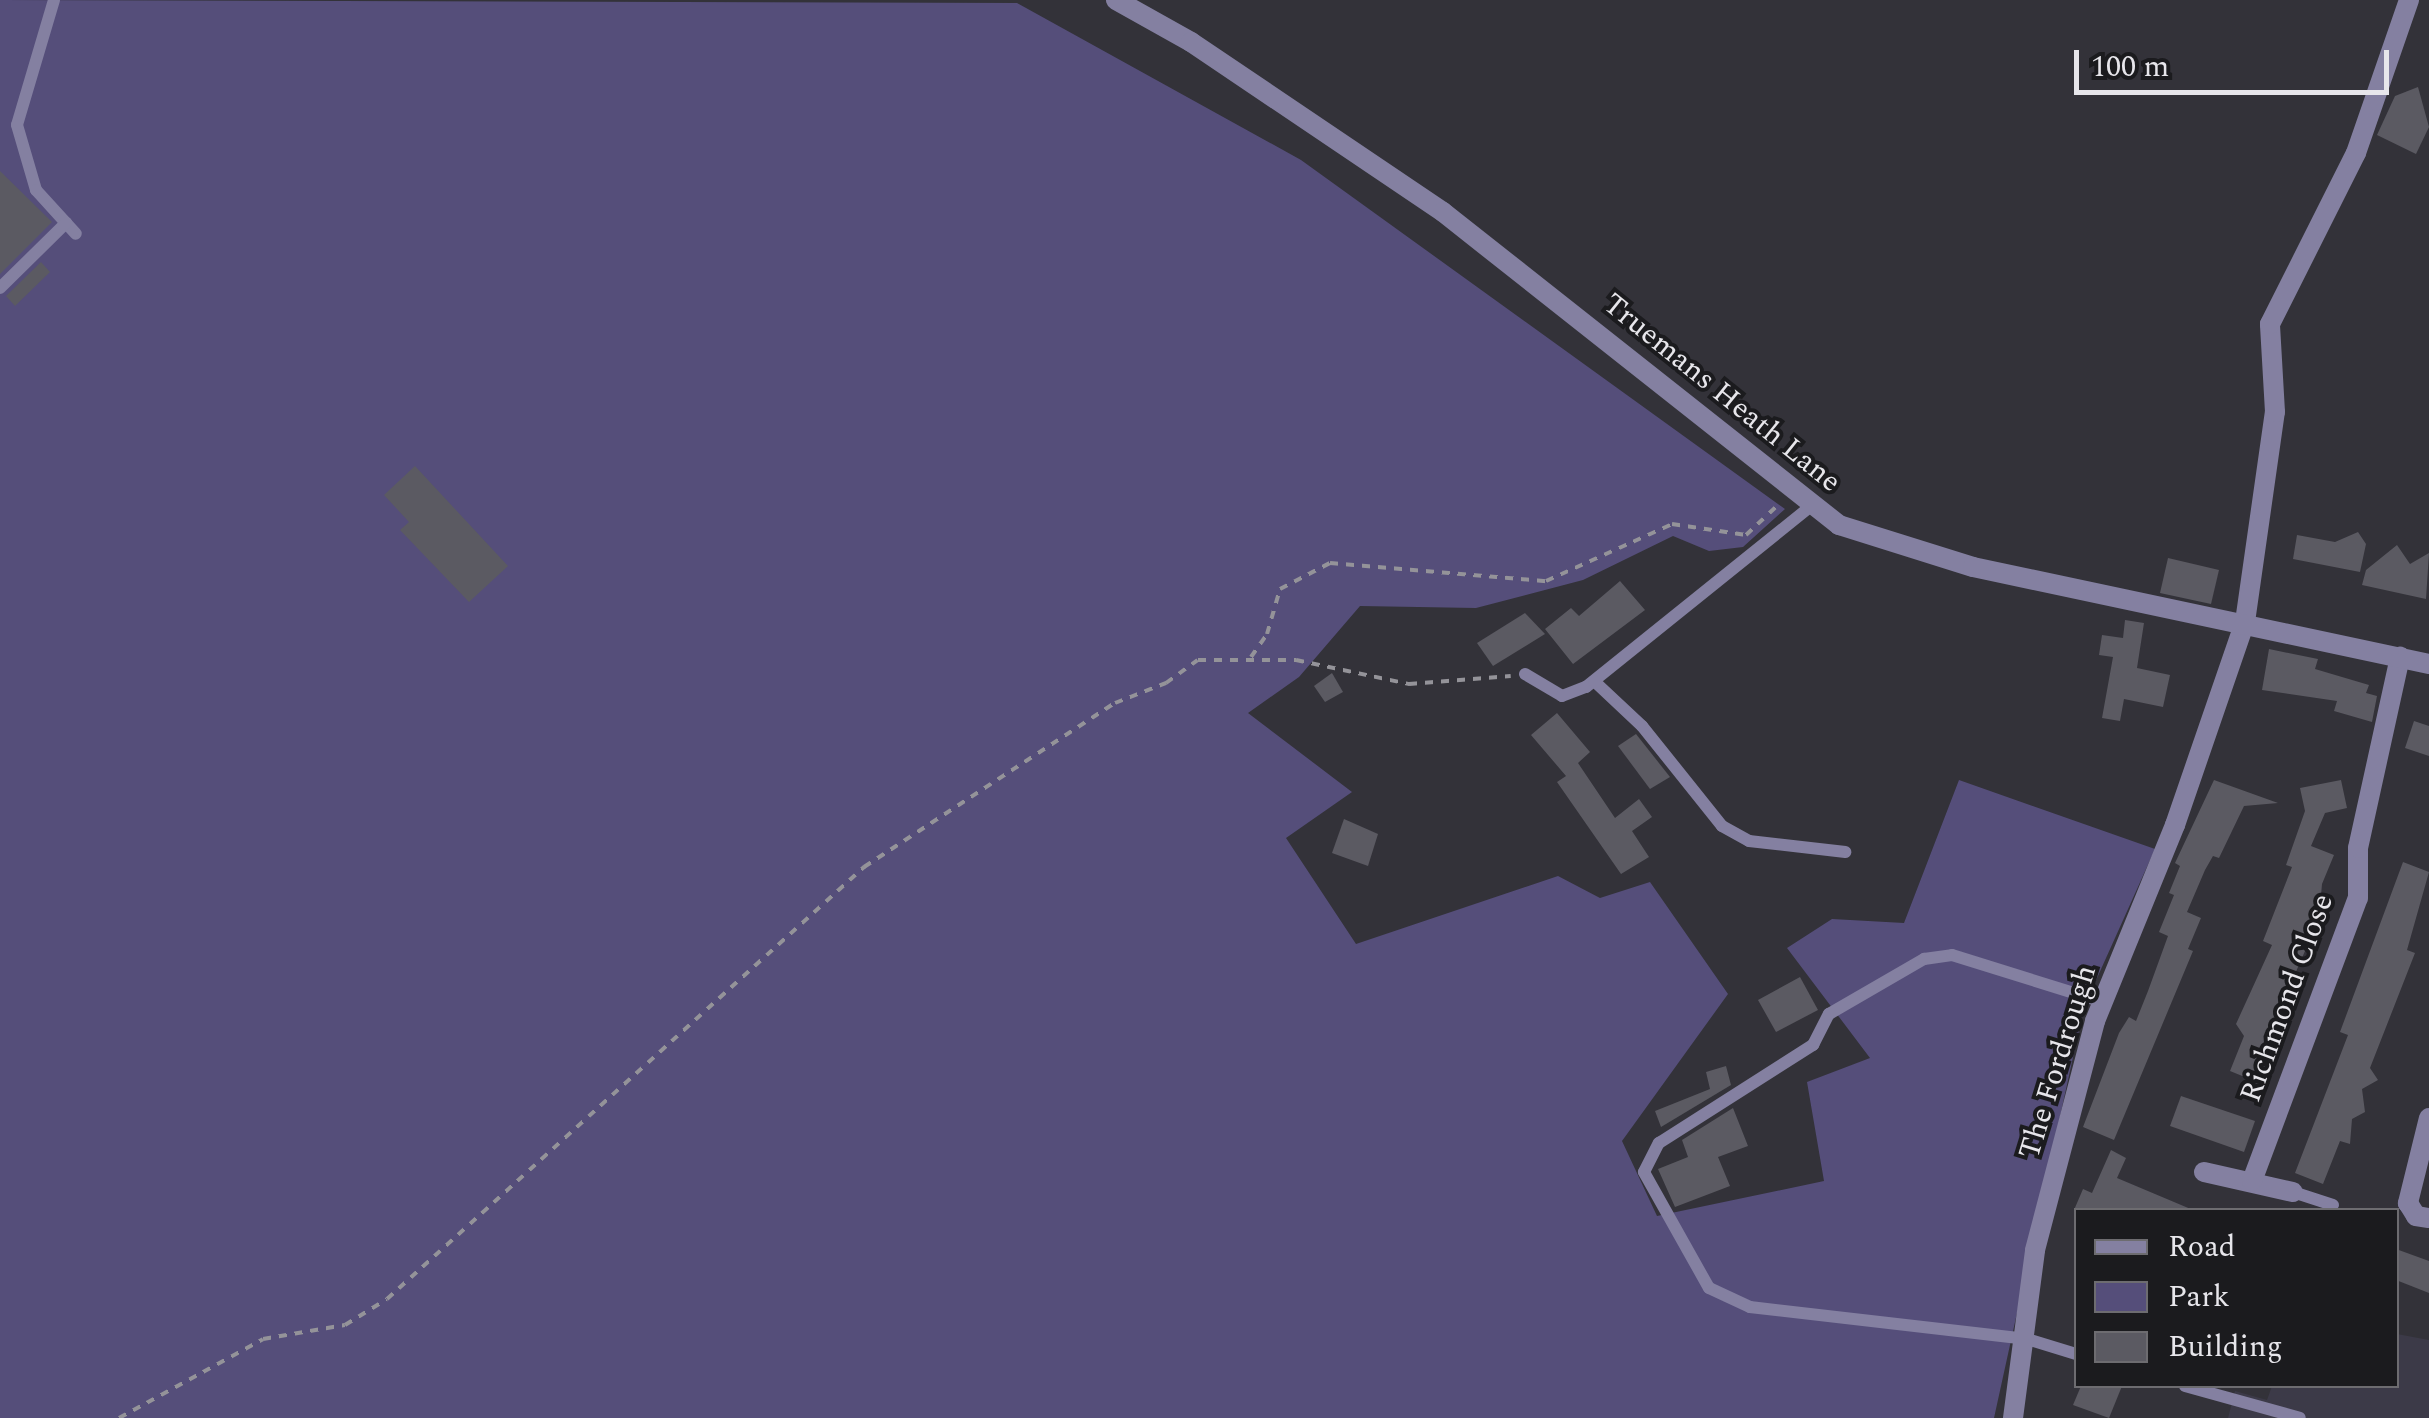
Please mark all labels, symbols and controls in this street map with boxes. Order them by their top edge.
scale bar [2079,30,2394,92]
text: 100 m [2091,44,2169,90]
street label: Truemans Heath Lane [1596,286,1848,500]
street label: Richmond Close [2233,889,2341,1107]
street label: The Fordrough [2011,961,2105,1163]
legend [2074,1208,2399,1388]
text: Road [2168,1224,2236,1270]
text: Park [2168,1274,2230,1320]
text: Building [2168,1324,2283,1370]

